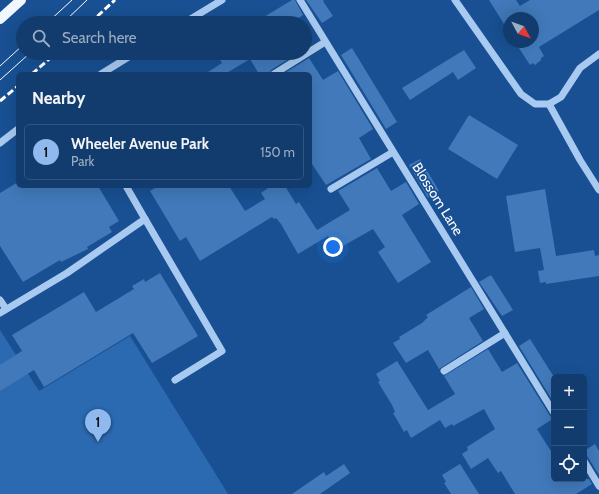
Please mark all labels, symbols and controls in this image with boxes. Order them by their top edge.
north arrow [503,12,539,48]
search box [16,16,312,60]
icon: search [30,27,52,49]
text: Search here [62,29,137,47]
text: Nearby [32,88,85,108]
text: Wheeler Avenue Park [71,135,209,153]
text: 1 [44,144,48,160]
text: 150 m [260,144,295,160]
text: Park [71,153,94,169]
street label: Blossom Lane [408,159,468,239]
your location [323,237,343,257]
map controls [551,374,587,482]
button: + [551,374,587,410]
pin: 1 [85,409,111,442]
button: − [551,410,587,446]
button: locate [551,446,587,482]

